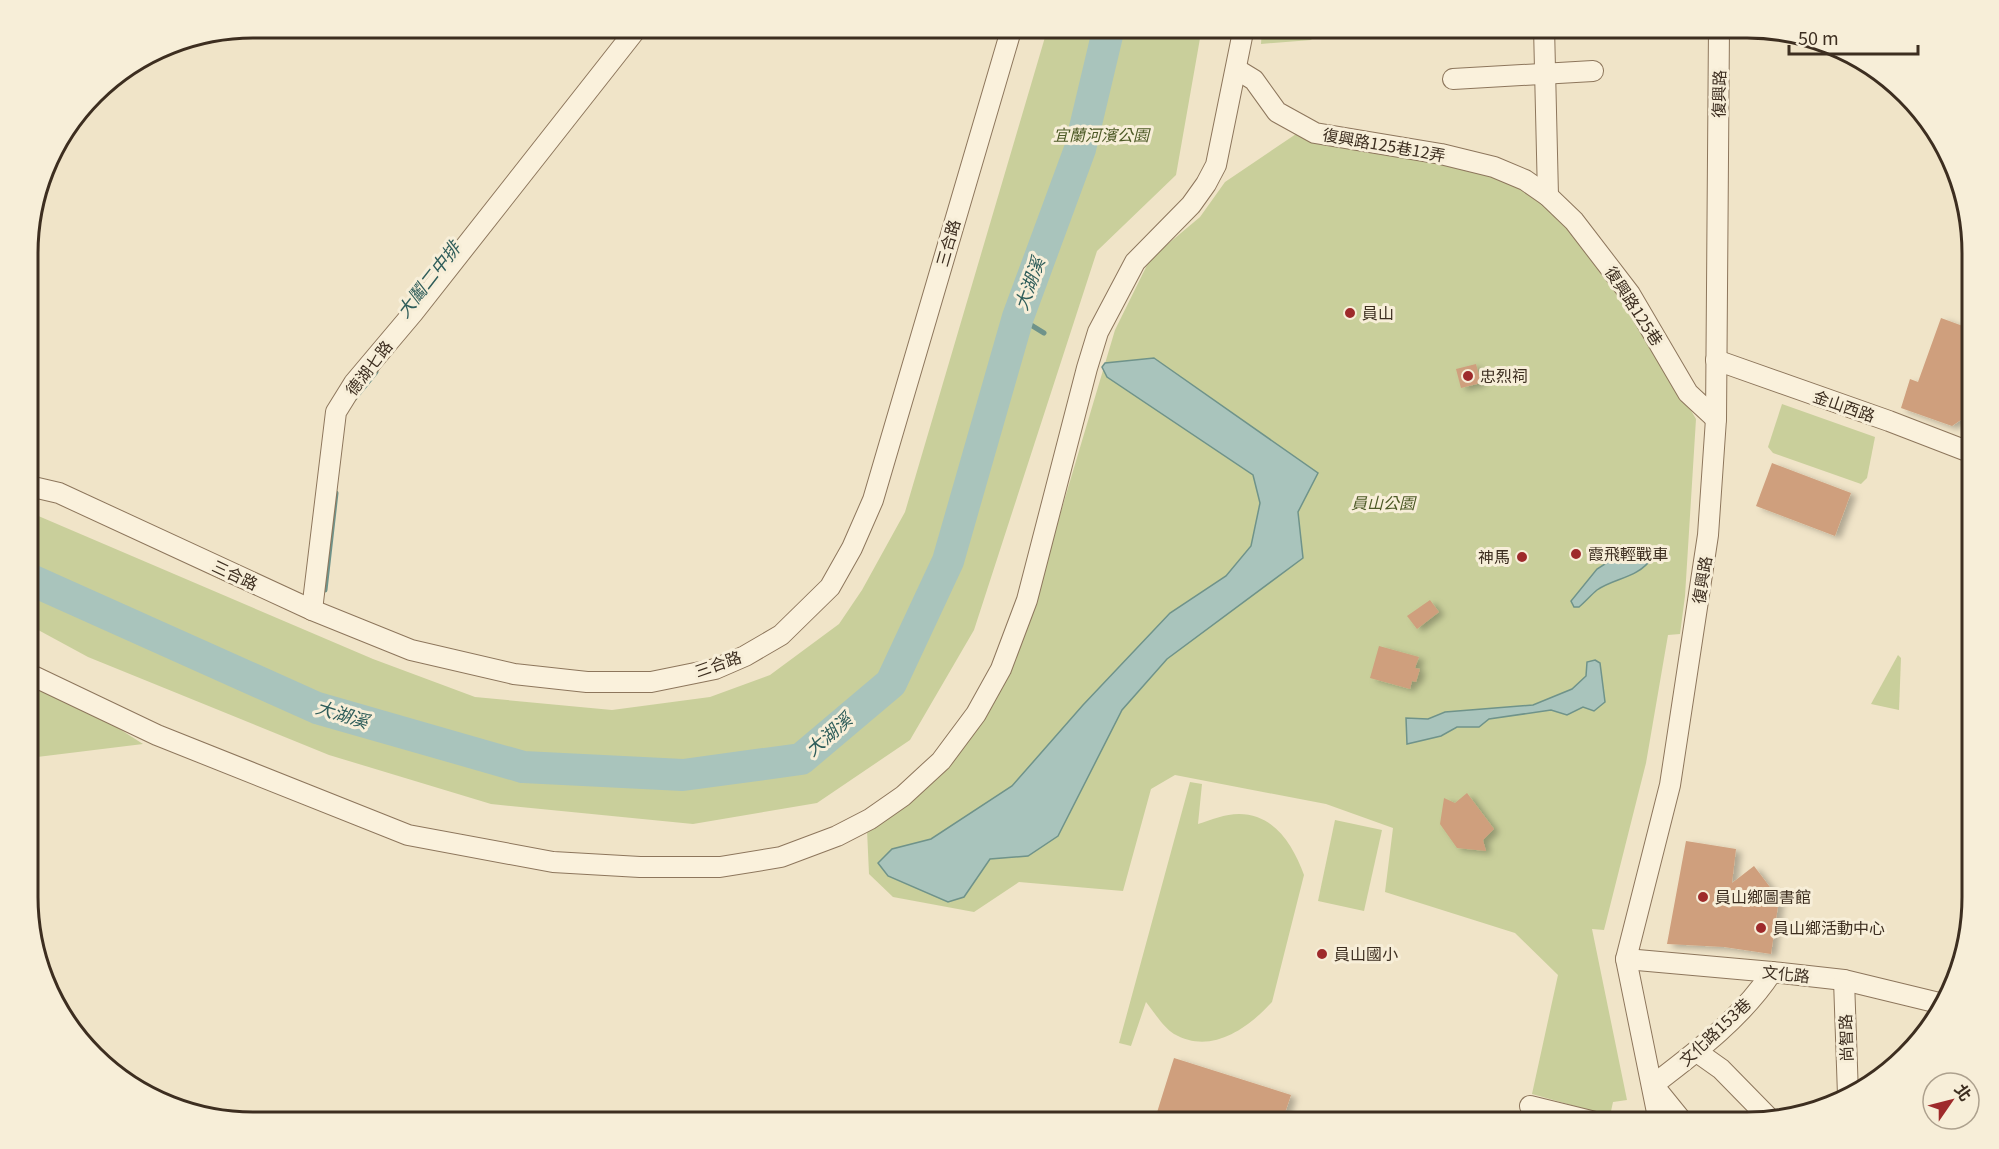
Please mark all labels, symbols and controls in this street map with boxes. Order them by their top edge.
scale bar [1789,18,1918,56]
text: 50 m [1798,24,1839,50]
street label: 復興路 [1706,70,1730,118]
street label: 復興路125巷12弄 [1321,121,1448,167]
park label: 宜蘭河濱公園 [1053,122,1151,146]
street label: 三合路 [929,216,965,269]
water label: 大鬮二中排 [389,234,467,322]
water label: 大湖溪 [1007,251,1051,313]
street label: 復興路125巷 [1600,261,1670,350]
place label: 員山 [1362,300,1394,324]
marker: 員山 [1343,306,1357,320]
street label: 德湖七路 [339,335,397,400]
place label: 忠烈祠 [1480,363,1528,387]
marker: 忠烈祠 [1461,369,1475,383]
street label: 金山西路 [1810,383,1878,427]
park label: 員山公園 [1351,490,1417,514]
place label: 霞飛輕戰車 [1588,541,1668,565]
place label: 神馬 [1478,544,1510,568]
marker: 霞飛輕戰車 [1569,547,1583,561]
marker: 神馬 [1515,550,1529,564]
street label: 三合路 [209,553,262,595]
street label: 復興路 [1685,554,1717,605]
street label: 三合路 [691,644,744,682]
water label: 大湖溪 [313,693,375,734]
water label: 大湖溪 [799,704,859,761]
place label: 員山鄉圖書館 [1715,884,1811,908]
marker: 員山鄉圖書館 [1696,890,1710,904]
place label: 員山鄉活動中心 [1773,915,1885,939]
marker: 員山鄉活動中心 [1754,921,1768,935]
place label: 員山國小 [1334,941,1398,965]
marker: 員山國小 [1315,947,1329,961]
street label: 文化路 [1761,959,1811,987]
street label: 文化路153巷 [1673,992,1756,1071]
street label: 尚智路 [1832,1014,1858,1062]
north arrow [1921,1071,1981,1131]
text: 北 [1950,1078,1979,1105]

